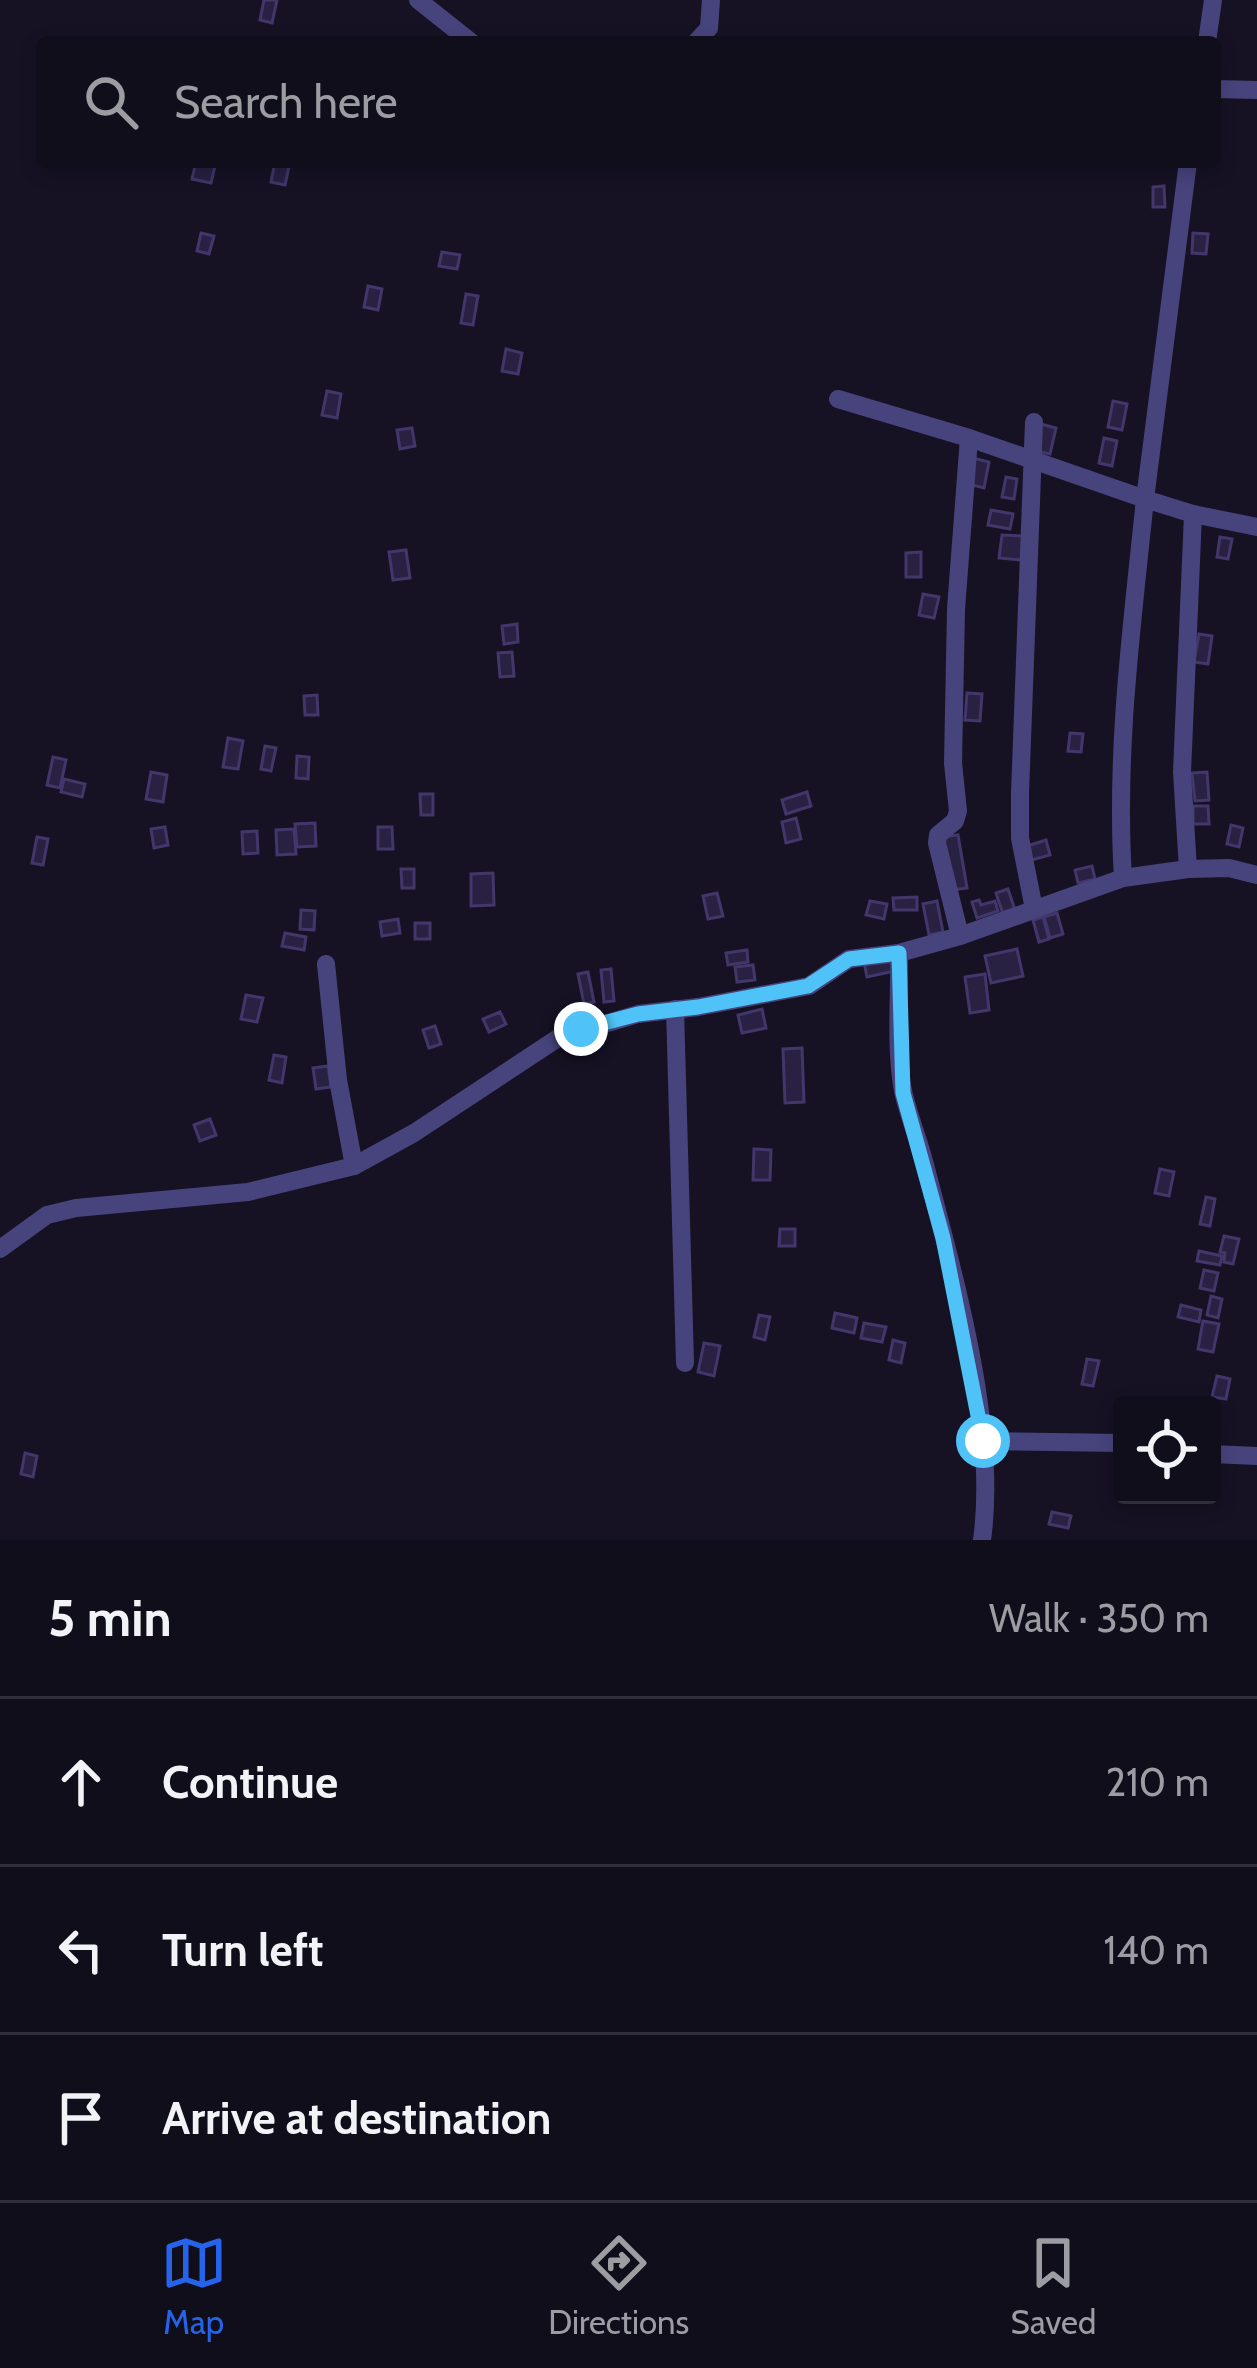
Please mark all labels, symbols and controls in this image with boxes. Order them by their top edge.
search box [36,36,1221,168]
icon: search [78,69,144,135]
text: Search here [174,75,398,129]
route end [554,1002,608,1056]
map controls [1113,1396,1221,1504]
button: locate [1113,1396,1221,1504]
route start [956,1414,1010,1468]
text: 5 min [48,1587,172,1649]
text: Walk · 350 m [989,1594,1209,1642]
icon: ahead [48,1749,114,1815]
text: Continue [162,1755,338,1809]
text: 210 m [1106,1758,1209,1806]
icon: left [48,1917,114,1983]
text: Turn left [162,1923,324,1977]
text: 140 m [1104,1926,1209,1974]
icon: arrive [48,2085,114,2151]
text: Arrive at destination [162,2091,551,2145]
tab: Map [161,2230,227,2342]
tab: Directions [548,2230,689,2342]
tab: Saved [1011,2230,1096,2342]

